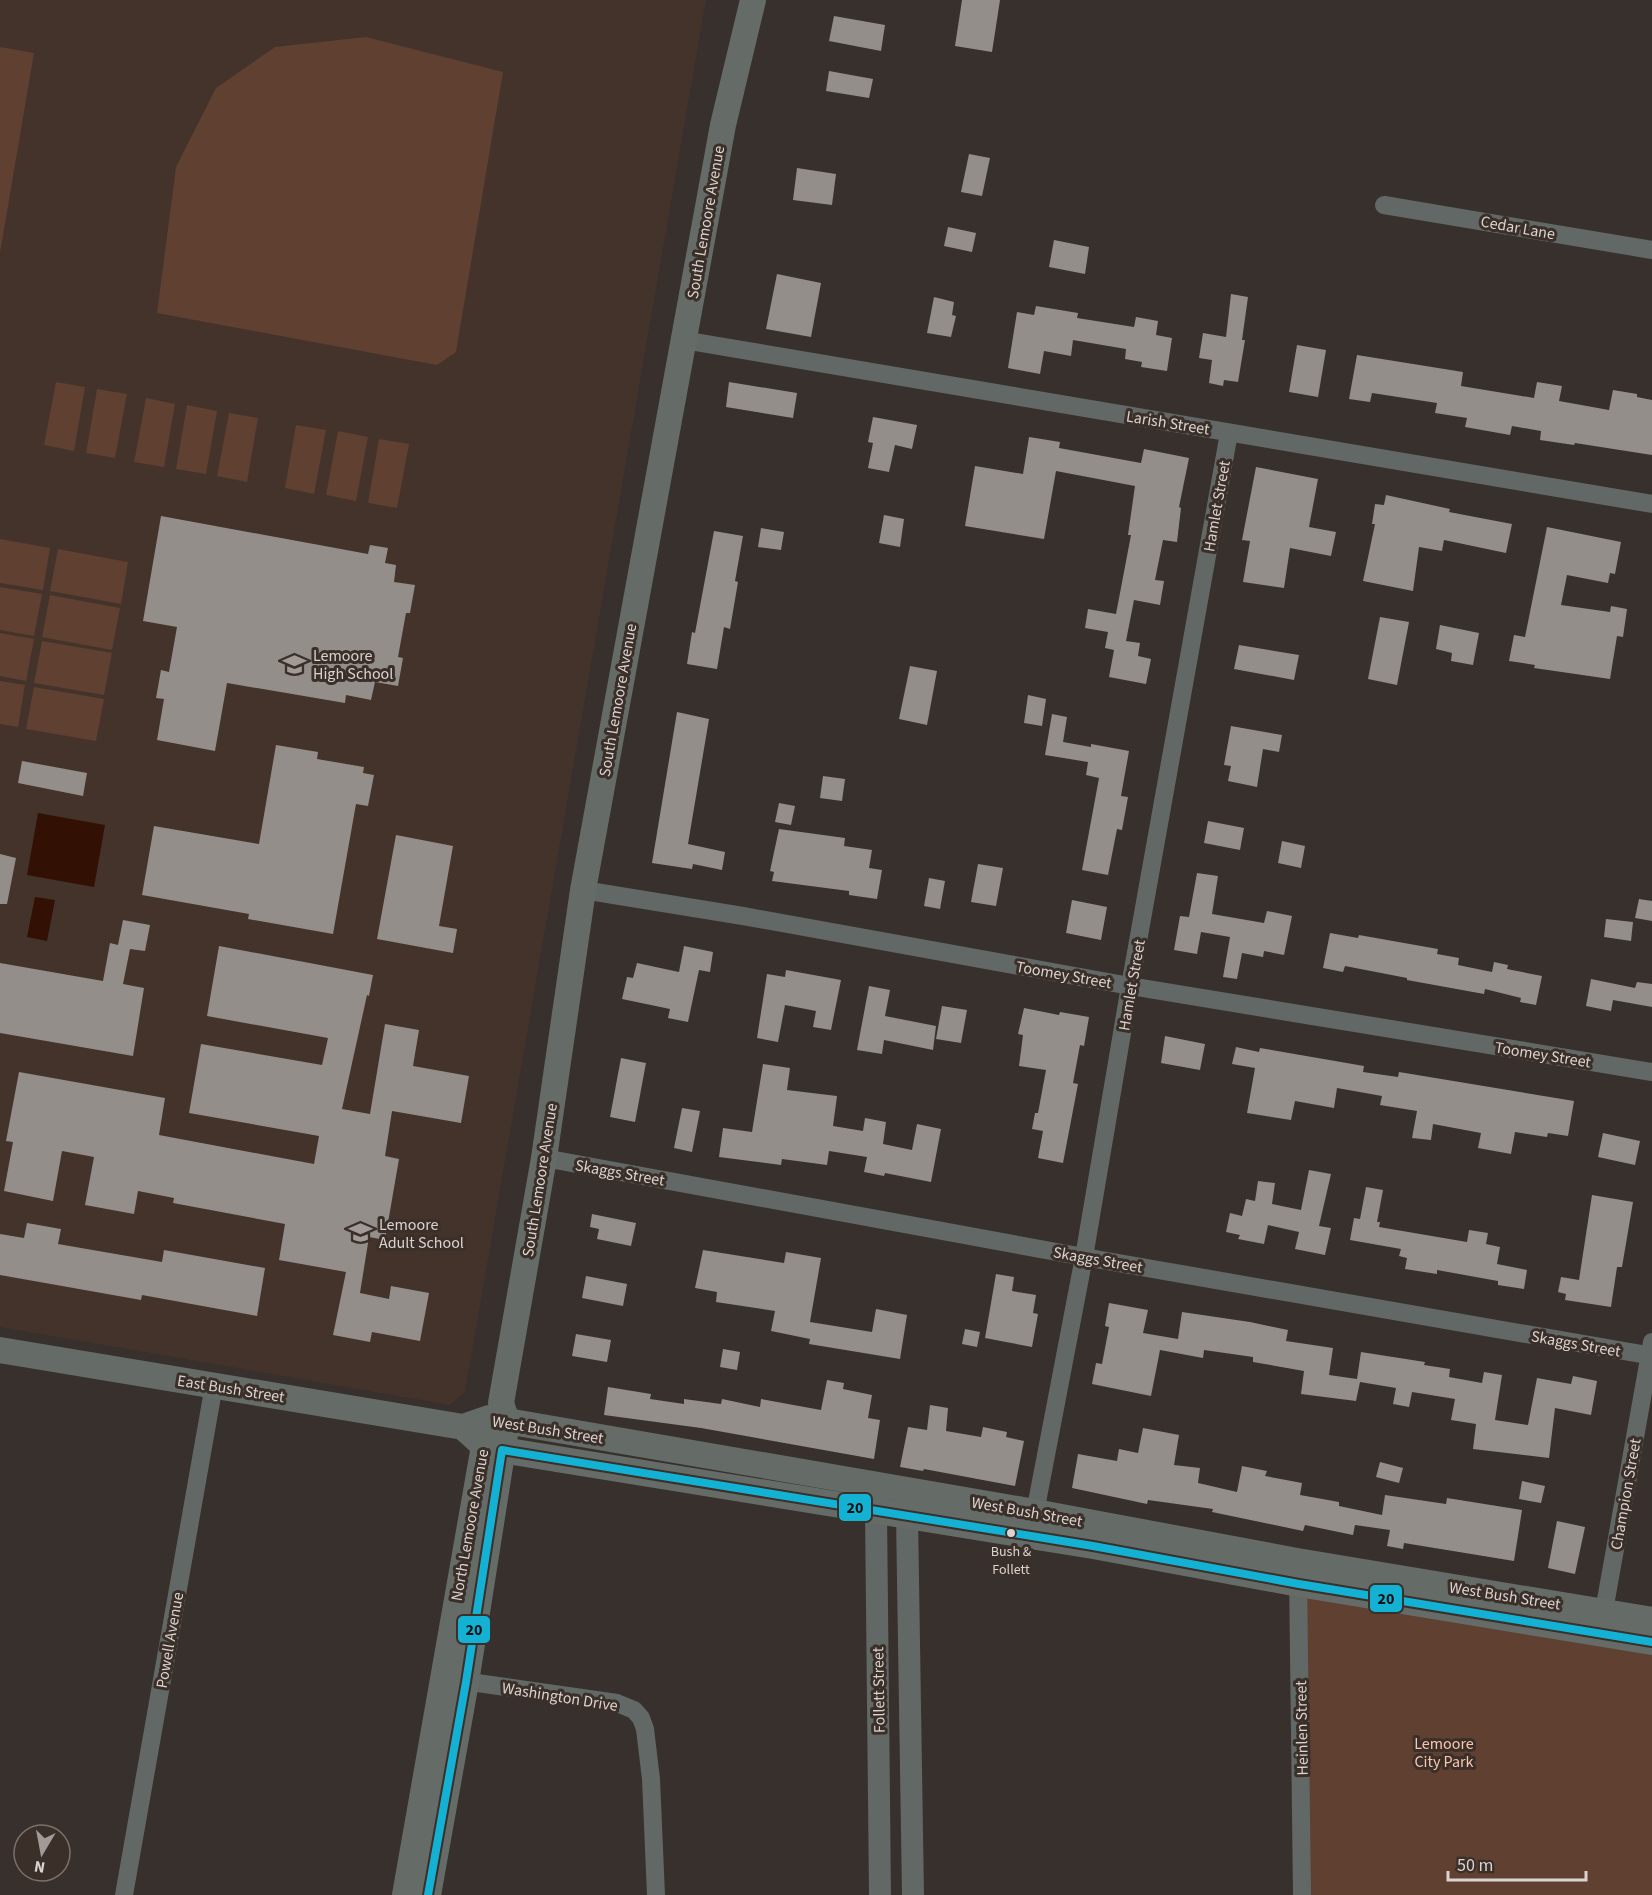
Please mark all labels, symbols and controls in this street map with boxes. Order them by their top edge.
street label: South Lemoore Avenue [682,144,730,301]
street label: Cedar Lane [1479,211,1557,245]
street label: Larish Street [1125,406,1212,441]
street label: Hamlet Street [1198,458,1236,554]
street label: South Lemoore Avenue [594,622,642,779]
place label: Lemoore High School [313,645,393,685]
school or university icon: Lemoore High School [282,651,308,677]
street label: Hamlet Street [1113,937,1151,1033]
street label: Toomey Street [1014,956,1114,994]
street label: Toomey Street [1493,1037,1593,1074]
street label: South Lemoore Avenue [517,1102,563,1259]
street label: Skaggs Street [573,1154,667,1192]
place label: Lemoore Adult School [379,1214,464,1254]
school or university icon: Lemoore Adult School [348,1220,374,1246]
street label: Skaggs Street [1051,1241,1145,1279]
street label: Skaggs Street [1529,1325,1623,1363]
street label: East Bush Street [176,1370,287,1408]
street label: West Bush Street [491,1410,606,1450]
street label: Champion Street [1605,1436,1647,1552]
street label: North Lemoore Avenue [446,1447,494,1603]
street label: West Bush Street [970,1491,1085,1533]
line badge: 20 [838,1493,872,1522]
text: 20 [847,1497,863,1519]
marker: Bush & Follett [1005,1527,1017,1539]
place label: Bush & Follett [991,1542,1032,1580]
street label: West Bush Street [1448,1576,1563,1616]
line badge: 20 [1369,1584,1403,1613]
text: 20 [1378,1588,1394,1610]
street label: Powell Avenue [151,1590,189,1690]
line badge: 20 [457,1615,491,1644]
text: 20 [466,1619,482,1641]
street label: Follett Street [867,1646,891,1733]
street label: Washington Drive [500,1677,619,1717]
street label: Heinlen Street [1290,1680,1314,1776]
park label: Lemoore City Park [1414,1733,1474,1773]
north arrow [12,1823,72,1883]
scale bar [1448,1844,1586,1882]
text: 50 m [1457,1853,1493,1878]
text: N [32,1855,47,1879]

